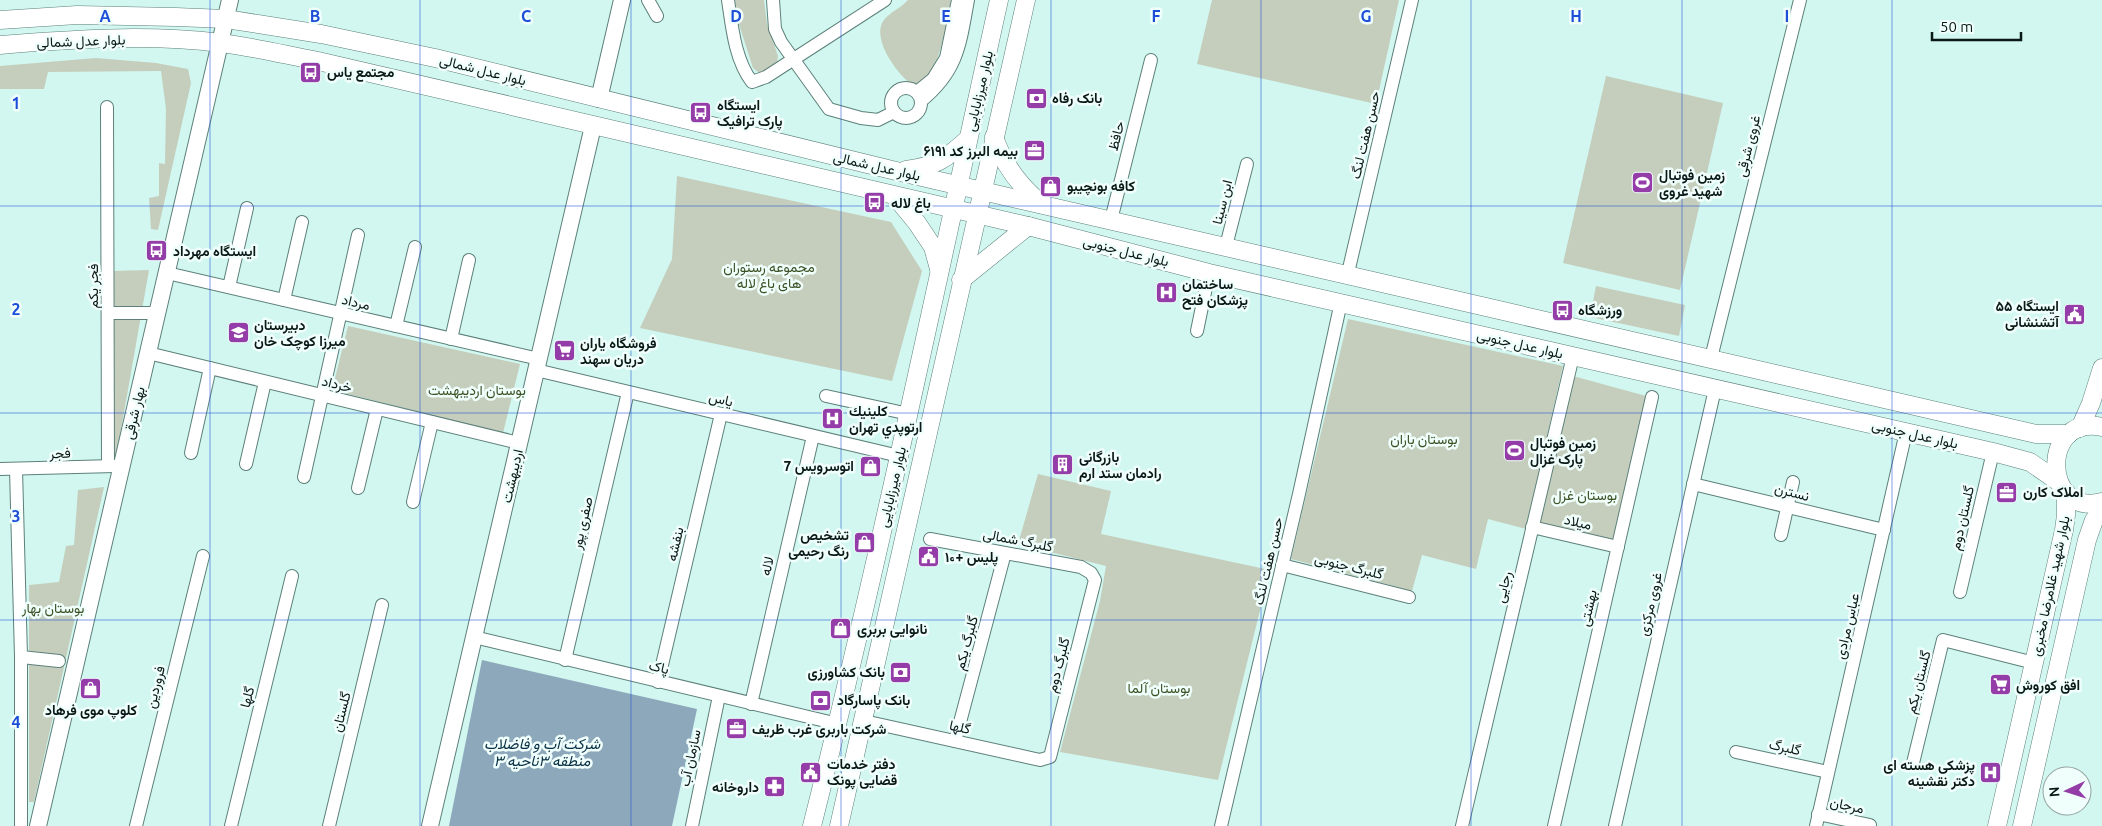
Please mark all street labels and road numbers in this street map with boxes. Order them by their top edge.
street label: بلوار عدل شمالی [36,31,126,53]
street label: بلوار میرزابابایی [962,49,997,133]
street label: بلوار عدل شمالی [437,51,528,90]
street label: حسن هفت لنگ [1347,90,1384,181]
street label: غروی شرقی [1733,114,1764,179]
street label: حافظ [1105,119,1127,153]
street label: بلوار عدل شمالی [831,148,922,186]
street label: ابن سینا [1209,178,1236,226]
street label: بلوار عدل جنوبی [1081,233,1171,271]
street label: فجر یکم [85,264,102,308]
street label: مرداد [340,291,372,314]
street label: بلوار عدل جنوبی [1475,326,1565,364]
street label: خرداد [320,373,354,396]
street label: بهار شرقی [120,385,149,441]
street label: یاس [707,388,735,411]
street label: بلوار عدل جنوبی [1870,416,1960,454]
street label: فجر [48,445,71,462]
street label: بلوار میرزابابایی [875,445,910,529]
street label: اردیبهشت [498,448,527,505]
street label: نسترن [1773,480,1811,505]
street label: گلستان دوم [1947,484,1978,552]
street label: صفری پور [568,495,598,552]
street label: میلاد [1563,511,1593,533]
street label: بلوار شهید غلامرضا مخبری [2027,514,2074,658]
street label: حسن هفت لنگ [1250,516,1287,607]
street label: بنفشه [663,525,688,563]
street label: گلبرگ شمالی [981,525,1054,556]
street label: گلبرگ جنوبی [1313,550,1385,583]
street label: لاله [757,555,777,577]
street label: رجایی [1492,569,1515,605]
street label: غروی مرکزی [1635,571,1666,638]
street label: بهشتی [1576,588,1601,628]
street label: عباس مرادی [1832,591,1863,661]
street label: گلبرگ یکم [951,614,982,672]
street label: گلبرگ دوم [1043,636,1074,695]
street label: گلستان یکم [1902,649,1935,716]
street label: پاک [647,657,671,679]
street label: فروردین [142,664,169,710]
street label: گلها [237,685,258,710]
street label: گلستان [328,690,355,734]
street label: گلها [948,717,972,738]
street label: سازمان آب [676,728,705,788]
street label: گلبرگ [1768,736,1802,759]
street label: مرجان [1828,794,1865,817]

